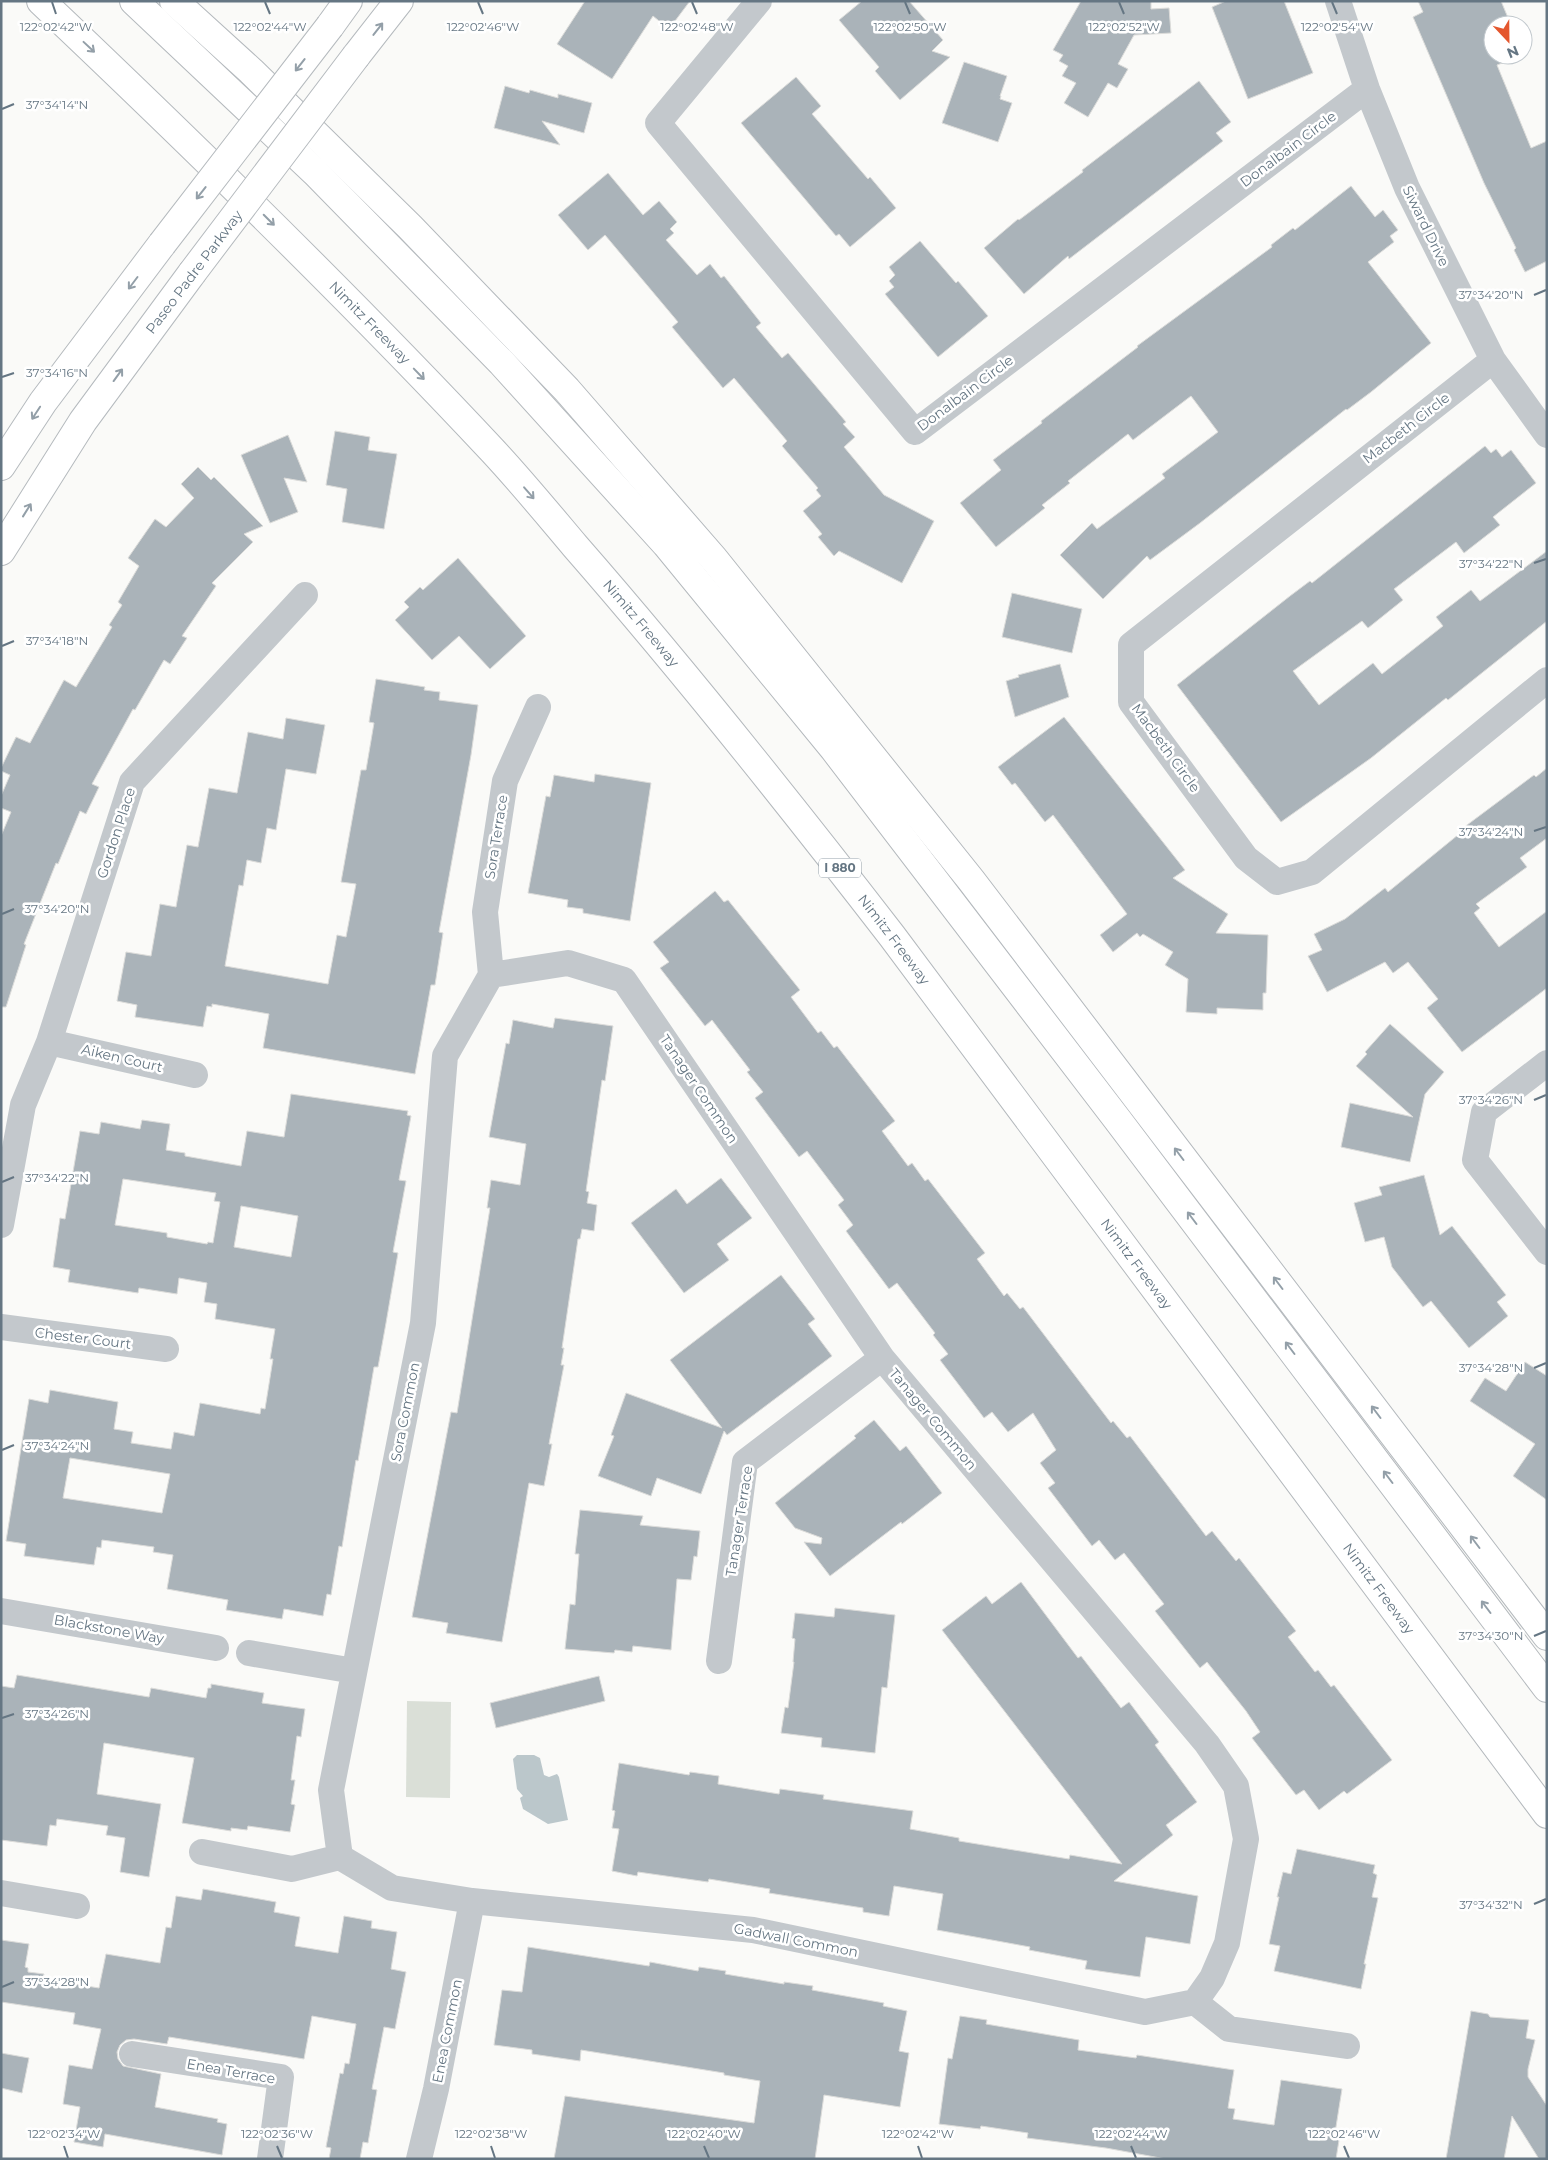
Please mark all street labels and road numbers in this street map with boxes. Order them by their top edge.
street label: Donalbain Circle [1236,107,1340,191]
street label: Siward Drive [1399,183,1453,269]
street label: Paseo Padre Parkway [142,206,247,337]
street label: Nimitz Freeway [325,278,415,368]
street label: Donalbain Circle [913,351,1017,435]
street label: Macbeth Circle [1359,388,1453,468]
street label: Nimitz Freeway [599,576,683,671]
street label: Macbeth Circle [1128,700,1204,796]
street label: Gordon Place [93,785,139,881]
street label: Sora Terrace [480,794,512,880]
road number: I 880 [819,858,861,878]
street label: Nimitz Freeway [854,891,934,988]
street label: Tanager Common [656,1031,742,1147]
street label: Aiken Court [80,1040,165,1076]
street label: Nimitz Freeway [1097,1215,1177,1313]
street label: Chester Court [34,1323,133,1353]
street label: Sora Common [387,1361,423,1463]
street label: Tanager Common [885,1364,981,1474]
street label: Tanager Terrace [721,1464,757,1578]
street label: Nimitz Freeway [1339,1539,1419,1638]
street label: Blackstone Way [53,1610,166,1648]
street label: Gadwall Common [732,1919,860,1961]
street label: Enea Common [428,1978,466,2084]
street label: Enea Terrace [185,2054,277,2088]

